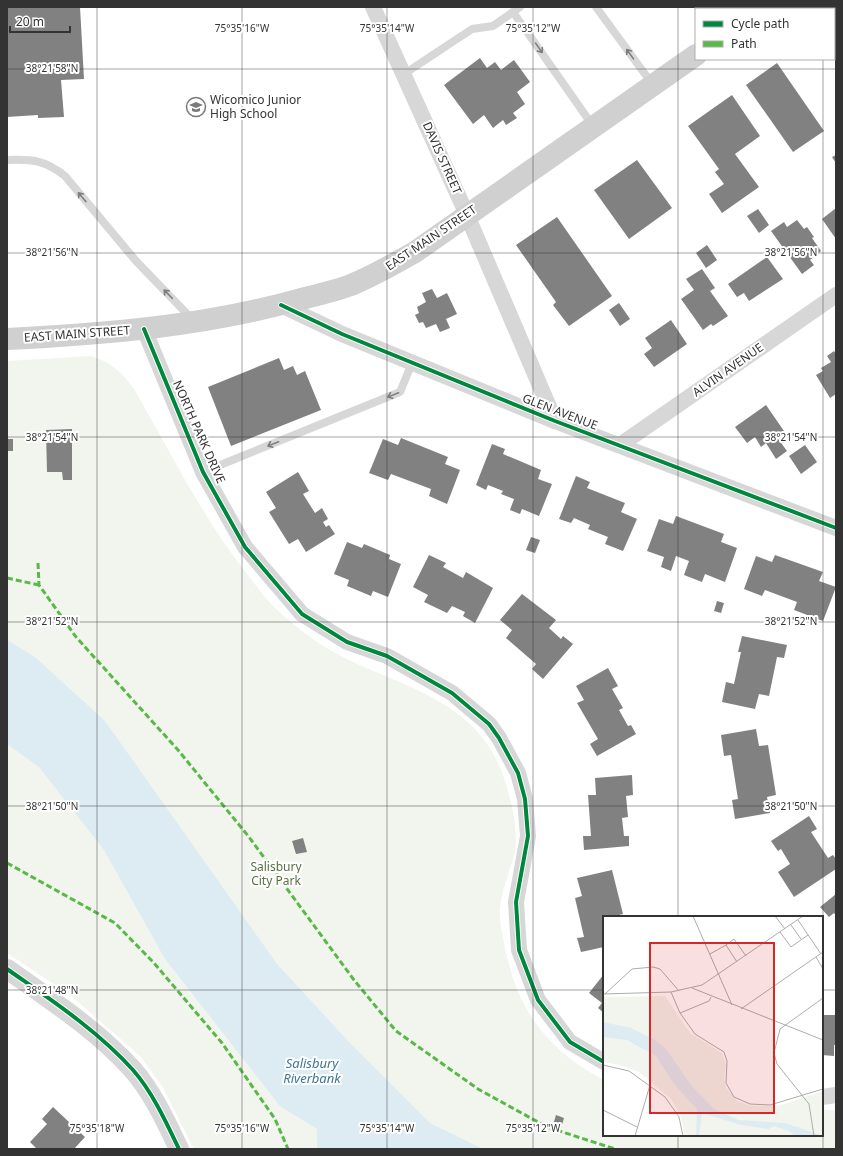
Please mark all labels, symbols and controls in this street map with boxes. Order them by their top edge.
scale bar [10,8,70,34]
legend [695,8,835,60]
text: 20 m [16,13,44,30]
text: Cycle path [731,15,789,32]
text: 75°35'16"W [215,21,270,35]
text: 75°35'14"W [360,21,415,35]
text: 75°35'12"W [506,21,561,35]
text: Path [731,35,757,52]
one-way arrow [535,43,543,54]
one-way arrow [626,48,634,59]
text: 38°21'58"N [26,61,78,75]
place label: Wicomico Junior High School [210,91,301,122]
school or university icon: Wicomico Junior High School [185,96,207,118]
street label: DAVIS STREET [419,119,466,197]
one-way arrow [78,191,87,202]
street label: EAST MAIN STREET [382,201,480,274]
text: 38°21'56"N [26,245,78,259]
text: 38°21'56"N [765,245,817,259]
one-way arrow [163,289,173,299]
street label: EAST MAIN STREET [23,321,131,346]
street label: ALVIN AVENUE [689,339,767,400]
street label: NORTH PARK DRIVE [169,378,230,486]
street label: GLEN AVENUE [520,389,600,434]
one-way arrow [388,391,400,399]
text: 38°21'54"N [26,430,78,444]
text: 38°21'54"N [765,430,817,444]
one-way arrow [267,440,279,448]
text: 38°21'52"N [26,614,78,628]
text: 38°21'52"N [765,614,817,628]
text: 38°21'50"N [26,799,78,813]
text: 38°21'50"N [765,799,817,813]
park label: Salisbury City Park [250,858,302,889]
inset map [603,916,823,1136]
text: 38°21'48"N [26,983,78,997]
water label: Salisbury Riverbank [283,1054,341,1087]
text: 75°35'18"W [70,1121,125,1135]
text: 75°35'16"W [215,1121,270,1135]
text: 75°35'14"W [360,1121,415,1135]
text: 75°35'12"W [506,1121,561,1135]

